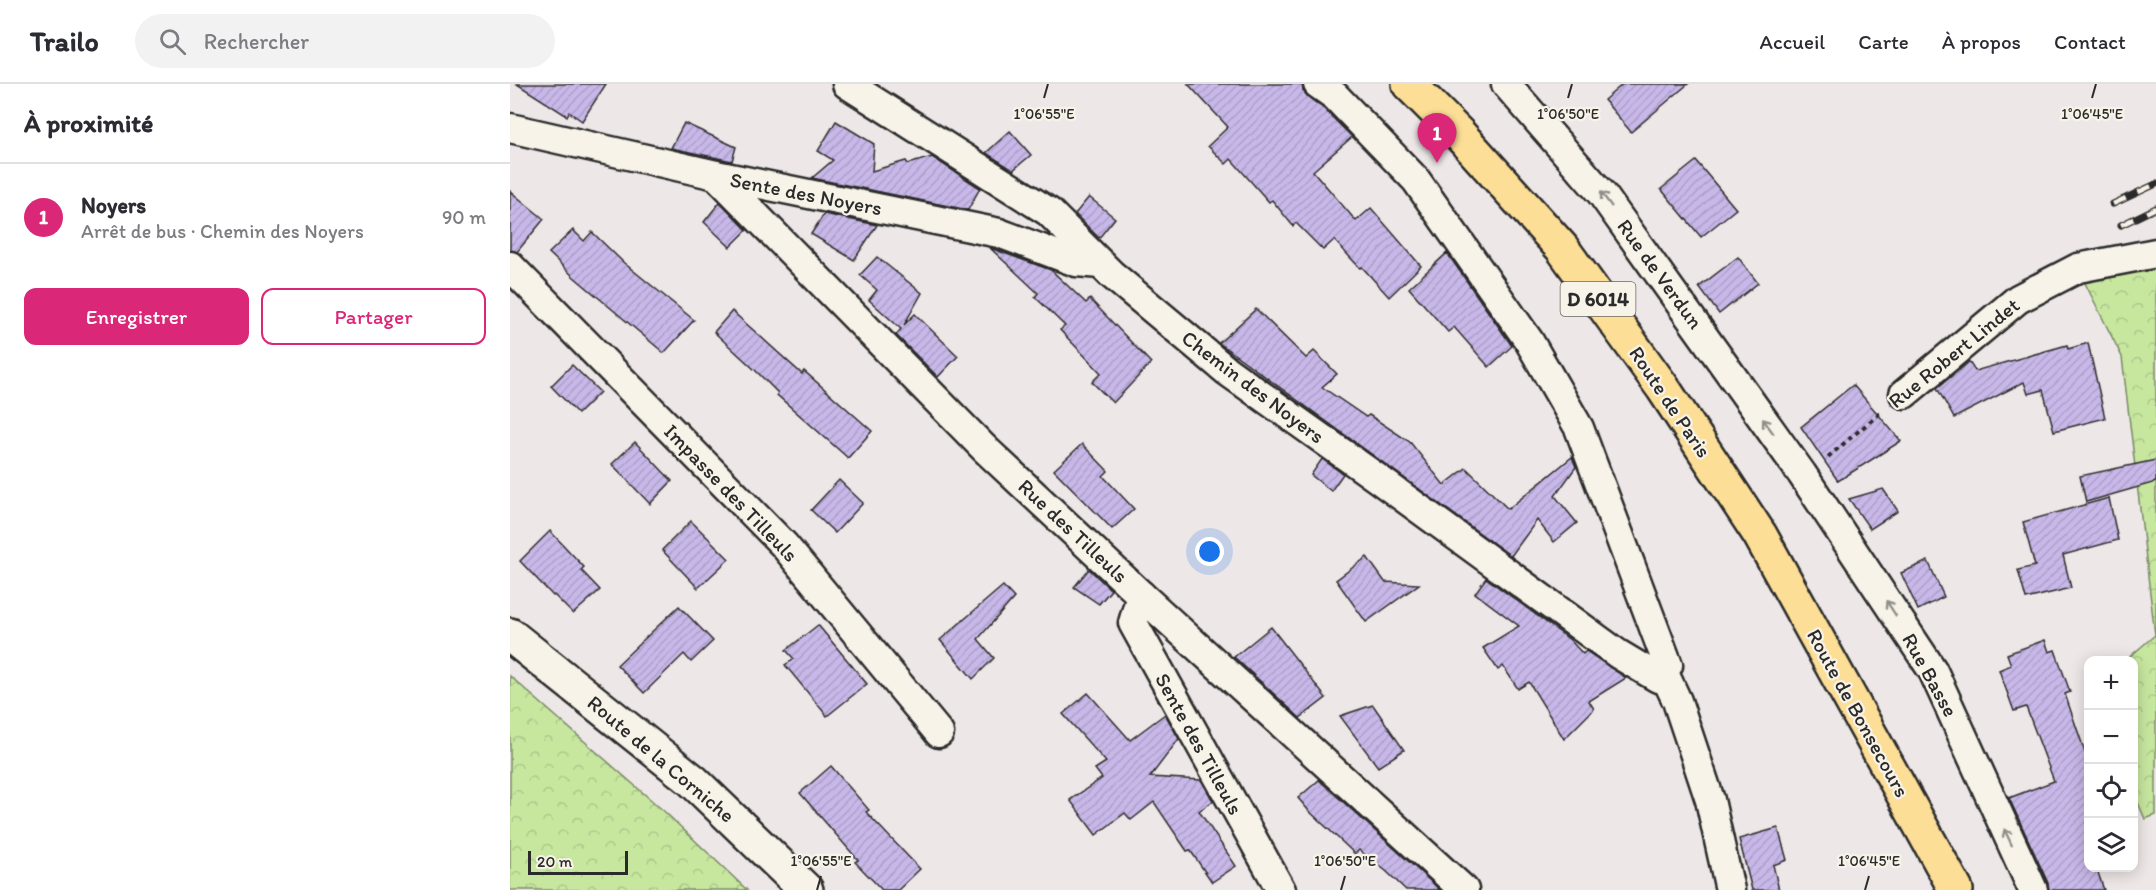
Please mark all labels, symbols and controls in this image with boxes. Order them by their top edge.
search box [135,14,555,68]
text: Trailo [30,24,99,58]
icon: search [156,25,189,58]
text: Rechercher [204,28,309,55]
text: Accueil [1760,29,1825,54]
text: Carte [1858,29,1909,54]
text: À propos [1942,29,2021,54]
text: Contact [2054,29,2126,54]
text: 1°06'55"E [1014,105,1074,123]
text: 1°06'50"E [1537,105,1599,123]
text: 1°06'45"E [2061,105,2123,123]
text: À proximité [24,107,153,139]
pin: 1 [1418,113,1456,163]
street label: Sente des Noyers [728,167,884,221]
text: Noyers [81,192,146,219]
one-way arrow [1599,192,1612,208]
text: 1 [39,205,48,229]
text: 90 m [442,205,486,229]
street label: Rue de Verdun [1612,214,1709,334]
text: Arrêt de bus · Chemin des Noyers [81,219,364,243]
road number: D 6014 [1560,282,1636,316]
button: Enregistrer [24,288,249,345]
button: Partager [261,288,486,345]
street label: Rue Robert Lindet [1883,292,2024,413]
street label: Chemin des Noyers [1177,325,1330,448]
street label: Route de Paris [1624,341,1717,462]
one-way arrow [1762,418,1774,435]
street label: Impasse des Tilleuls [659,419,803,567]
street label: Rue des Tilleuls [1013,473,1133,588]
your location [1195,537,1224,566]
one-way arrow [1885,600,1897,617]
street label: Route de Bonsecours [1802,624,1915,801]
street label: Rue Basse [1897,629,1964,721]
map controls [2084,656,2138,872]
button: + [2084,656,2138,710]
street label: Sente des Tilleuls [1150,669,1249,819]
street label: Route de la Corniche [583,690,740,828]
button: − [2084,710,2138,764]
button: locate [2084,764,2138,818]
button: layers [2084,818,2138,872]
one-way arrow [2002,828,2014,846]
scale bar [528,848,628,876]
text: 20 m [537,852,572,871]
text: 1°06'55"E [791,852,851,870]
text: 1°06'50"E [1314,852,1376,870]
text: 1°06'45"E [1838,852,1900,870]

